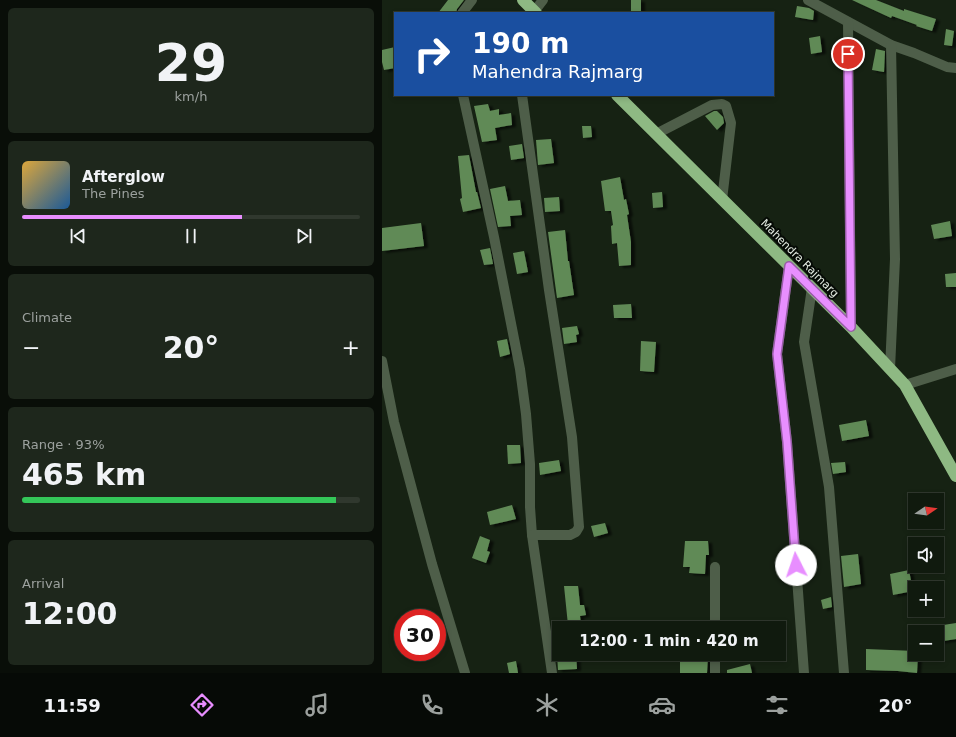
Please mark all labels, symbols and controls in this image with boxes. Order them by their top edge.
text: 190 m [472,27,569,60]
icon: right [406,28,458,80]
text: 29 [155,33,227,93]
pin [831,37,865,71]
icon: arrive [837,43,859,65]
text: Mahendra Rajmarg [472,61,643,82]
text: km/h [175,89,207,104]
text: Afterglow [82,168,165,186]
text: The Pines [82,186,145,201]
street label: Mahendra Rajmarg [758,217,841,300]
icon: previous [67,225,89,247]
icon: pause [180,225,202,247]
icon: next [293,225,315,247]
text: Climate [22,310,72,325]
text: 20° [163,330,219,365]
text: − [22,335,40,360]
text: + [342,335,360,360]
text: Range · 93% [22,437,105,452]
text: 465 km [22,457,146,492]
north arrow [908,493,944,529]
map controls [908,493,944,661]
button: sound [908,537,944,573]
position arrow [775,544,817,586]
text: Arrival [22,576,64,591]
button: + [908,581,944,617]
text: 12:00 [22,596,118,631]
speed limit sign: 30 [394,609,446,661]
button: − [908,625,944,661]
text: 12:00 · 1 min · 420 m [579,632,759,650]
icon: directions [188,691,216,719]
icon: music [303,691,331,719]
icon: phone [418,691,446,719]
icon: climate [533,691,561,719]
icon: car [648,691,676,719]
icon: filters [763,691,791,719]
text: 11:59 [44,695,101,716]
text: 20° [878,695,912,716]

